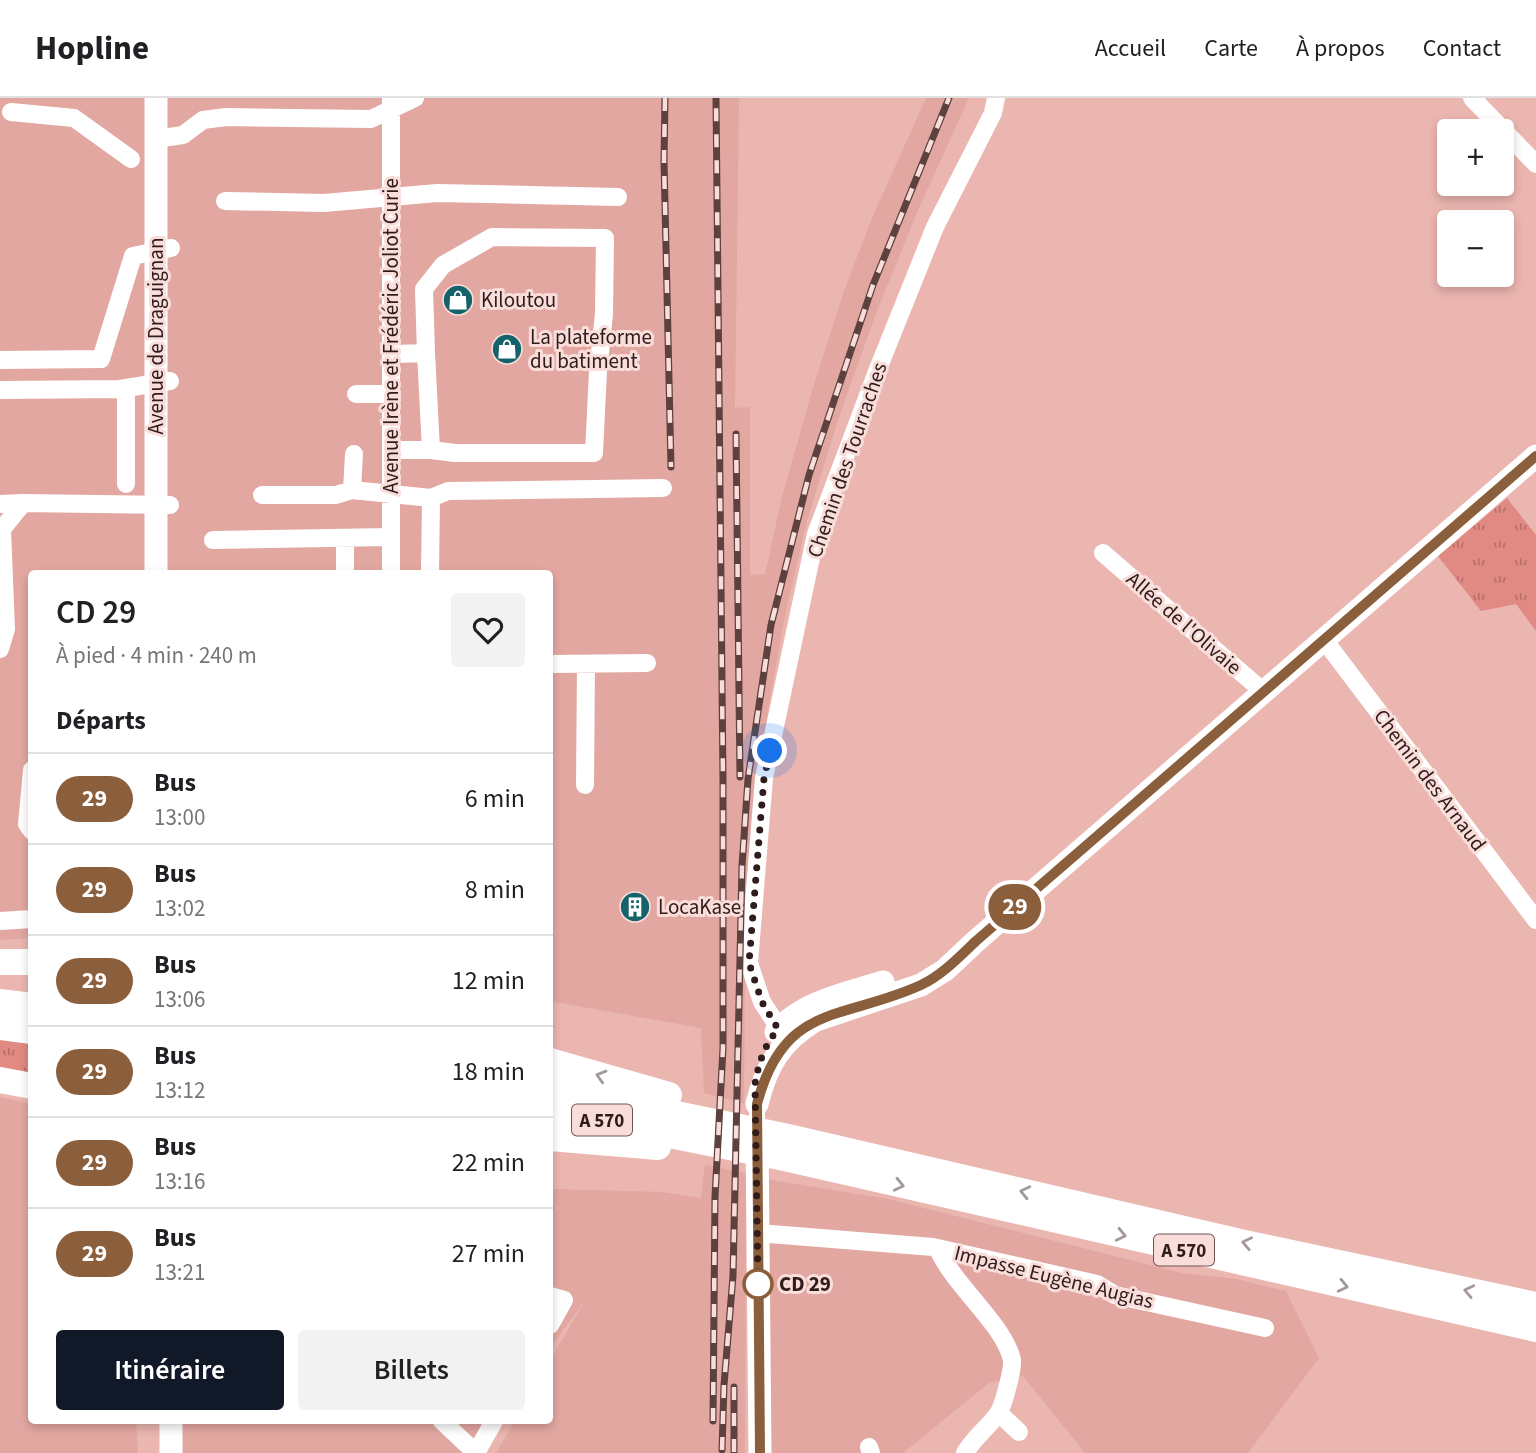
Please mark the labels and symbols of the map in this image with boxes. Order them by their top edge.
street label: Avenue Irène et Frédéric Joliot Curie [376,178,406,494]
street label: Avenue de Draguignan [141,238,171,434]
shop icon: Kiloutou [441,283,475,317]
place label: Kiloutou [481,285,556,315]
place label: La plateforme du batiment [530,322,652,376]
shop icon: La plateforme du batiment [490,332,524,366]
street label: Chemin des Tourraches [799,358,895,562]
street label: Allée de l'Olivaie [1120,564,1248,682]
street label: Chemin des Arnaud [1367,703,1493,857]
your location [752,733,787,768]
line badge: 29 [984,884,1046,930]
building icon: LocaKase [618,890,652,924]
place label: LocaKase [658,892,741,922]
one-way arrow [595,1070,607,1084]
road number: A 570 [572,1104,632,1136]
one-way arrow [893,1177,905,1191]
one-way arrow [1019,1186,1031,1200]
one-way arrow [1115,1227,1127,1242]
road number: A 570 [1154,1234,1214,1266]
one-way arrow [1241,1237,1253,1251]
street label: Impasse Eugène Augias [951,1238,1157,1316]
marker: CD 29 [743,1269,773,1299]
place label: CD 29 [779,1269,831,1299]
one-way arrow [1337,1277,1349,1292]
one-way arrow [1463,1284,1475,1299]

